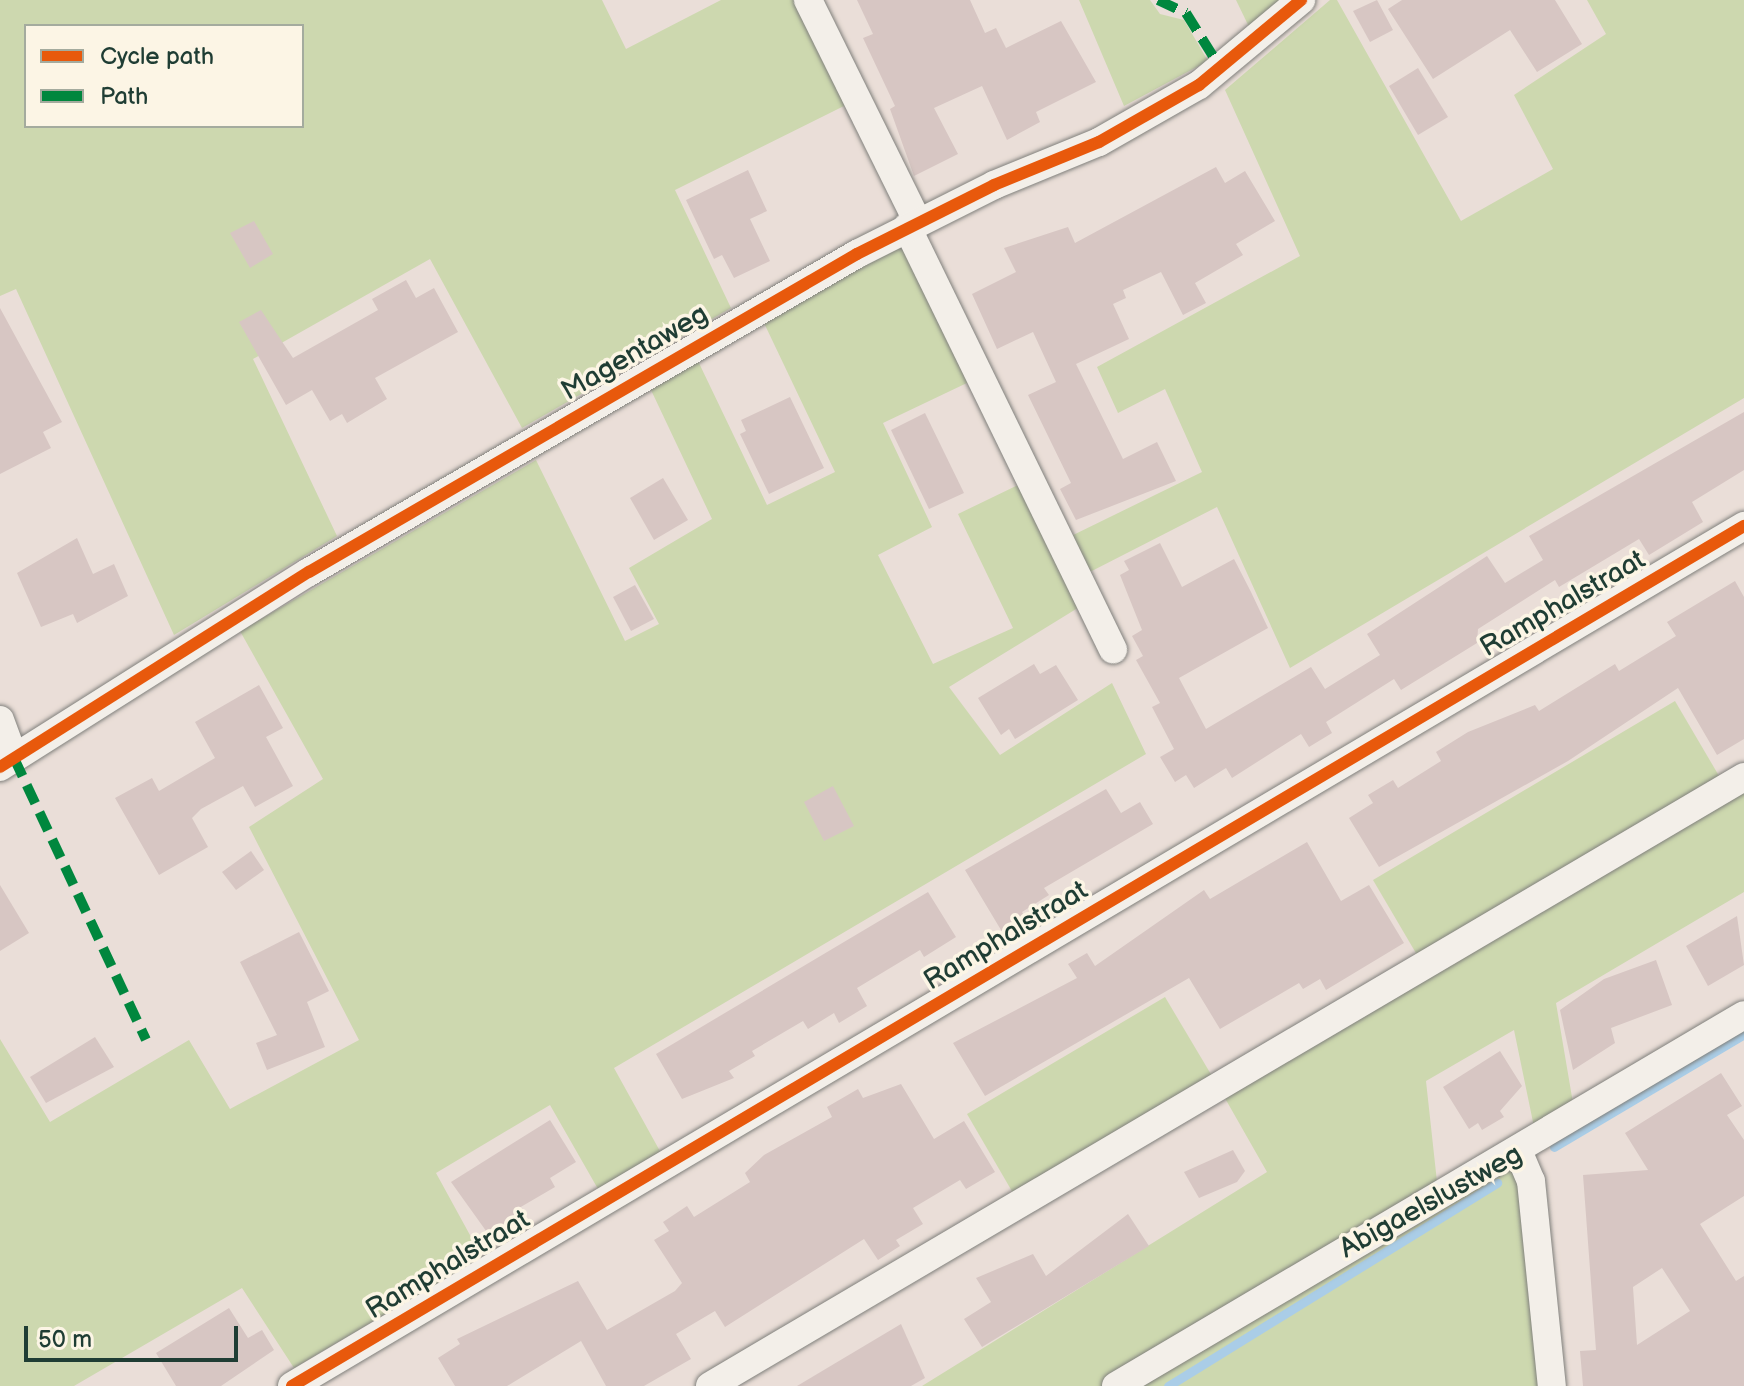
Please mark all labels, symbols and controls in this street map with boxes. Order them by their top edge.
legend [24,24,304,128]
text: Cycle path [100,42,214,71]
text: Path [100,82,148,111]
street label: Magentaweg [556,298,714,408]
street label: Ramphalstraat [1474,543,1652,665]
street label: Ramphalstraat [918,874,1094,998]
street label: Abigaelslustweg [1334,1138,1528,1266]
street label: Ramphalstraat [360,1203,536,1327]
scale bar [28,1310,242,1360]
text: 50 m [38,1325,92,1354]

